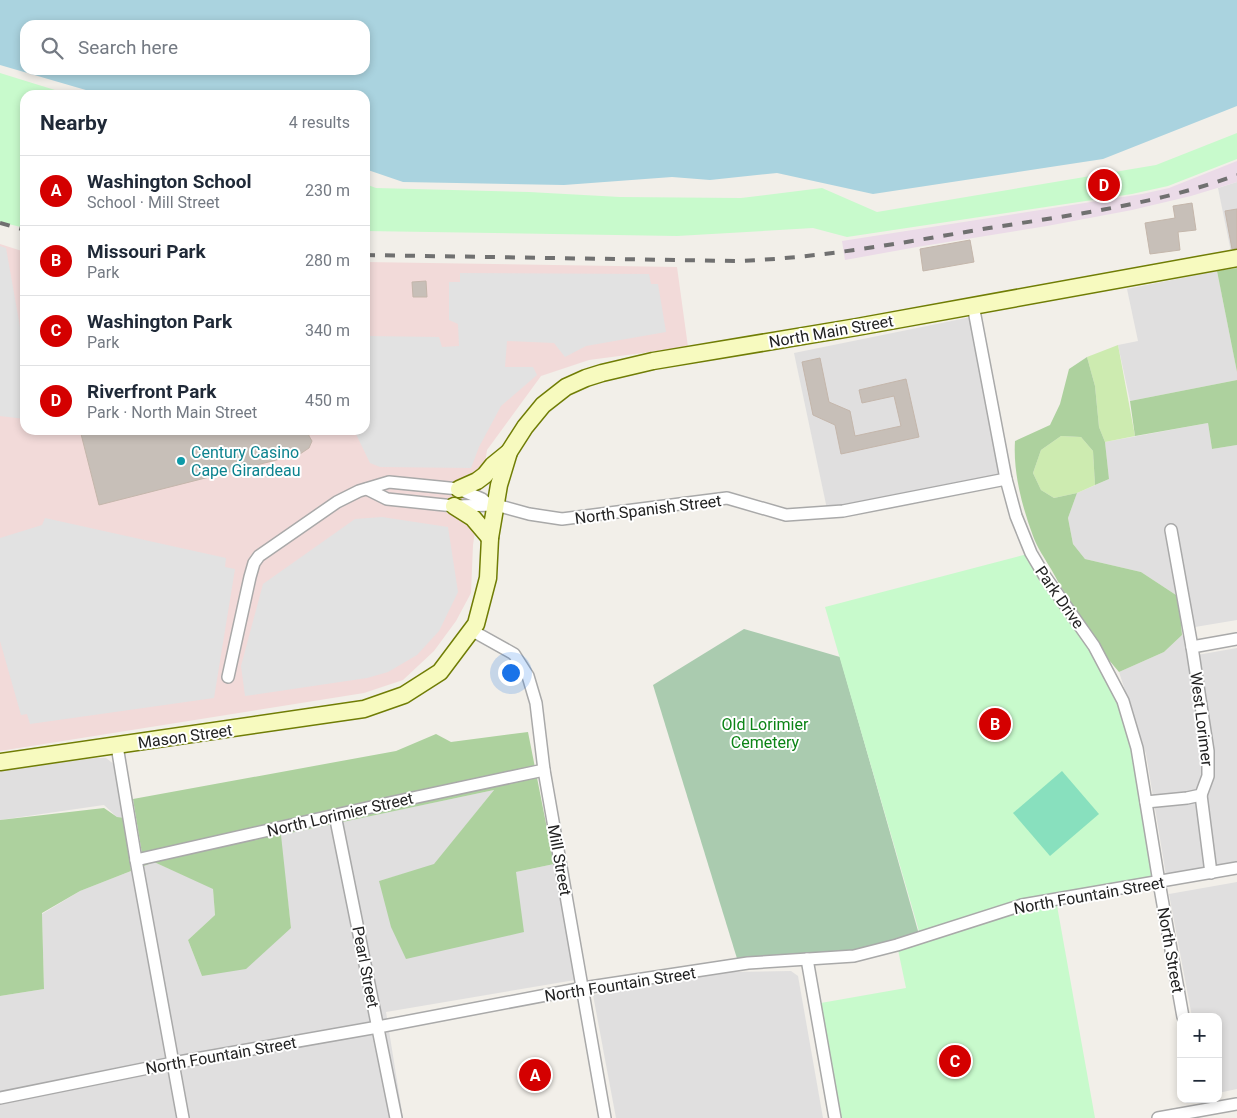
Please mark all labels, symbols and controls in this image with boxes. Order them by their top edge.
search box [20,20,370,75]
icon: search [38,34,66,62]
text: Search here [78,36,178,59]
text: Nearby [40,111,107,135]
text: 4 results [289,113,350,132]
pin: D [1088,166,1120,204]
text: Washington School [87,170,251,193]
text: A [51,181,61,200]
text: 230 m [305,181,350,200]
text: School · Mill Street [87,193,220,212]
text: Missouri Park [87,240,206,263]
text: B [51,251,61,270]
text: 280 m [305,251,350,270]
text: Park [87,263,119,282]
text: Washington Park [87,310,232,333]
street label: North Main Street [767,311,895,352]
text: C [51,321,61,340]
text: 340 m [305,321,350,340]
text: Park [87,333,119,352]
text: Riverfront Park [87,380,217,403]
text: D [51,391,61,410]
text: 450 m [305,391,350,410]
text: Park · North Main Street [87,403,257,422]
place label: Century Casino Cape Girardeau [191,443,300,480]
marker: Century Casino Cape Girardeau [175,455,187,467]
street label: North Spanish Street [574,491,722,528]
street label: Park Drive [1031,562,1088,632]
your location [498,660,524,686]
street label: West Lorimer [1186,671,1217,768]
pin: B [979,705,1011,743]
park label: Old Lorimier Cemetery [722,715,809,752]
street label: Mason Street [137,720,233,753]
street label: North Lorimier Street [265,788,415,841]
street label: Mill Street [544,823,575,897]
street label: North Fountain Street [1012,873,1166,918]
street label: North Street [1154,906,1187,994]
street label: Pearl Street [348,925,383,1009]
street label: North Fountain Street [543,963,697,1006]
map controls [1177,1013,1222,1103]
button: + [1177,1013,1222,1058]
street label: North Fountain Street [144,1033,298,1078]
pin: C [939,1042,971,1080]
pin: A [519,1056,551,1094]
button: − [1177,1058,1222,1103]

